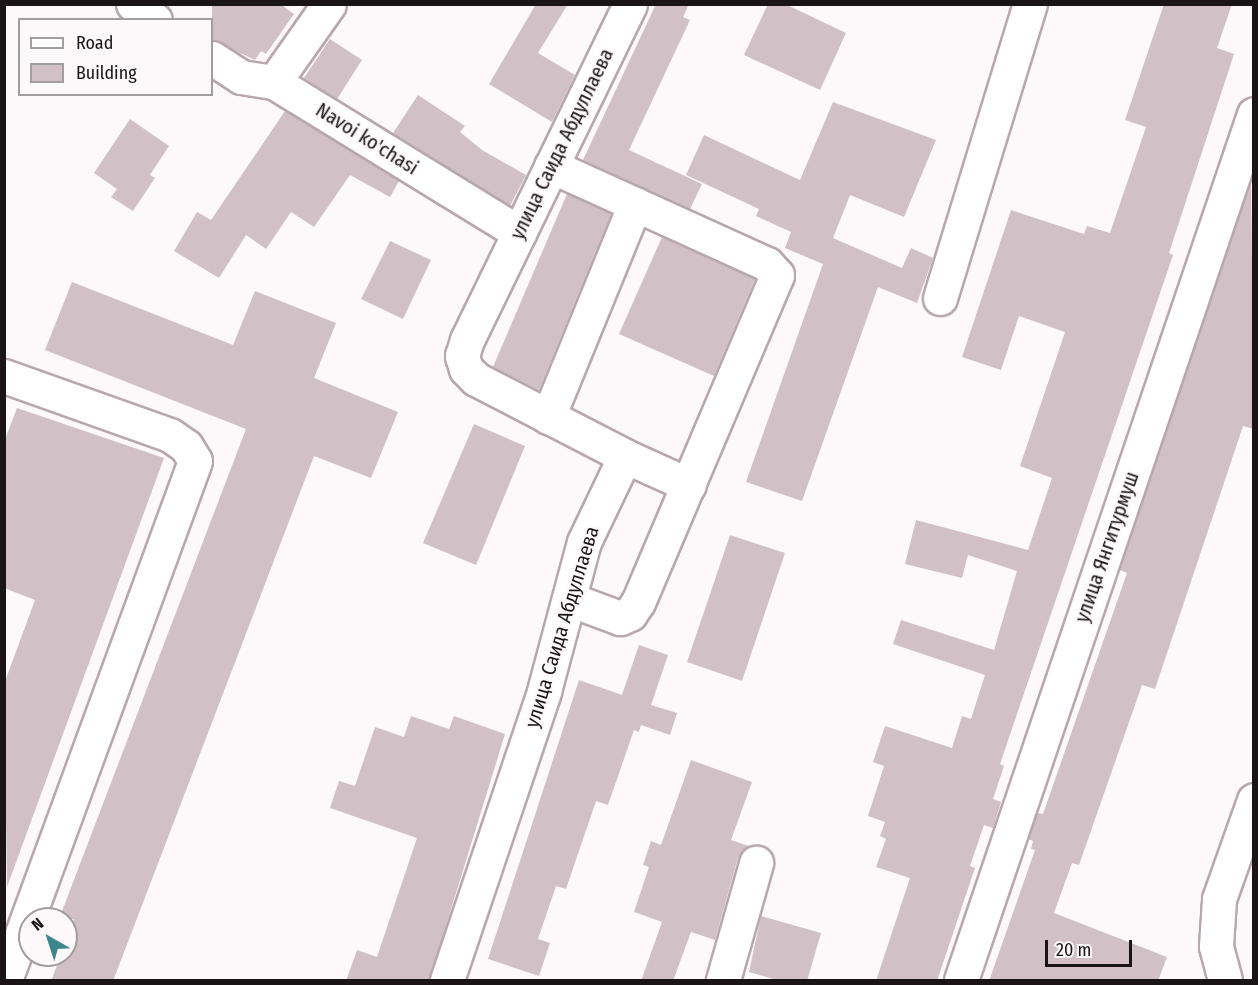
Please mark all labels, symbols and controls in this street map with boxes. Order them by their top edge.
legend [18,18,213,96]
text: Road [76,32,113,54]
street label: улица Саида Абдуллаева [505,45,619,243]
text: Building [76,62,137,84]
street label: Navoi ko'chasi [311,98,423,180]
street label: улица Янгитурмуш [1070,468,1144,626]
street label: улица Саида Абдуллаева [520,523,604,731]
north arrow [18,907,78,967]
text: N [28,914,47,935]
scale bar [1048,928,1135,966]
text: 20 m [1056,939,1091,961]

